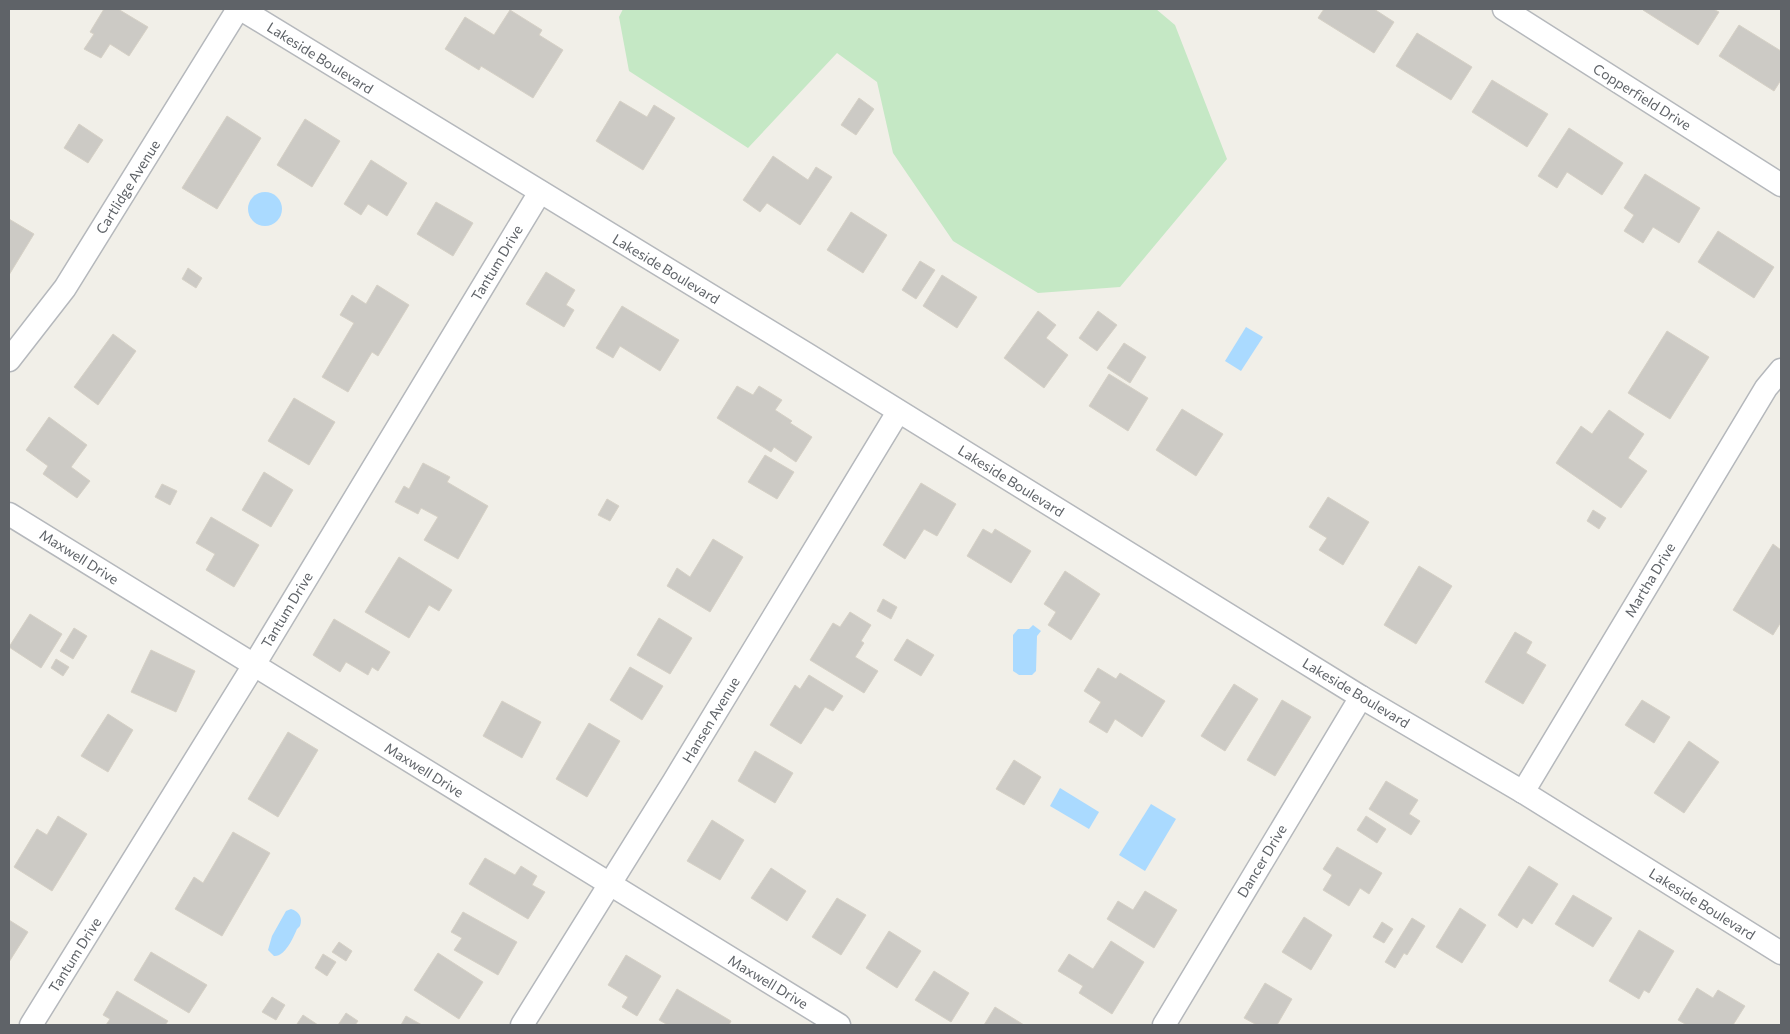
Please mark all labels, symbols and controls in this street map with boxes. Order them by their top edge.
street label: Lakeside Boulevard [264,18,376,97]
street label: Copperfield Drive [1590,60,1694,134]
street label: Cartlidge Avenue [92,137,163,237]
street label: Tantum Drive [467,222,526,304]
street label: Lakeside Boulevard [610,230,723,307]
street label: Lakeside Boulevard [955,441,1067,520]
street label: Maxwell Drive [37,526,122,588]
street label: Martha Drive [1621,539,1678,620]
street label: Tantum Drive [257,569,316,651]
street label: Lakeside Boulevard [1300,654,1413,731]
street label: Hansen Avenue [678,674,743,766]
street label: Maxwell Drive [382,739,467,801]
street label: Dancer Drive [1233,821,1290,900]
street label: Lakeside Boulevard [1646,864,1758,943]
street label: Tantum Drive [45,914,104,995]
street label: Maxwell Drive [725,951,811,1012]

